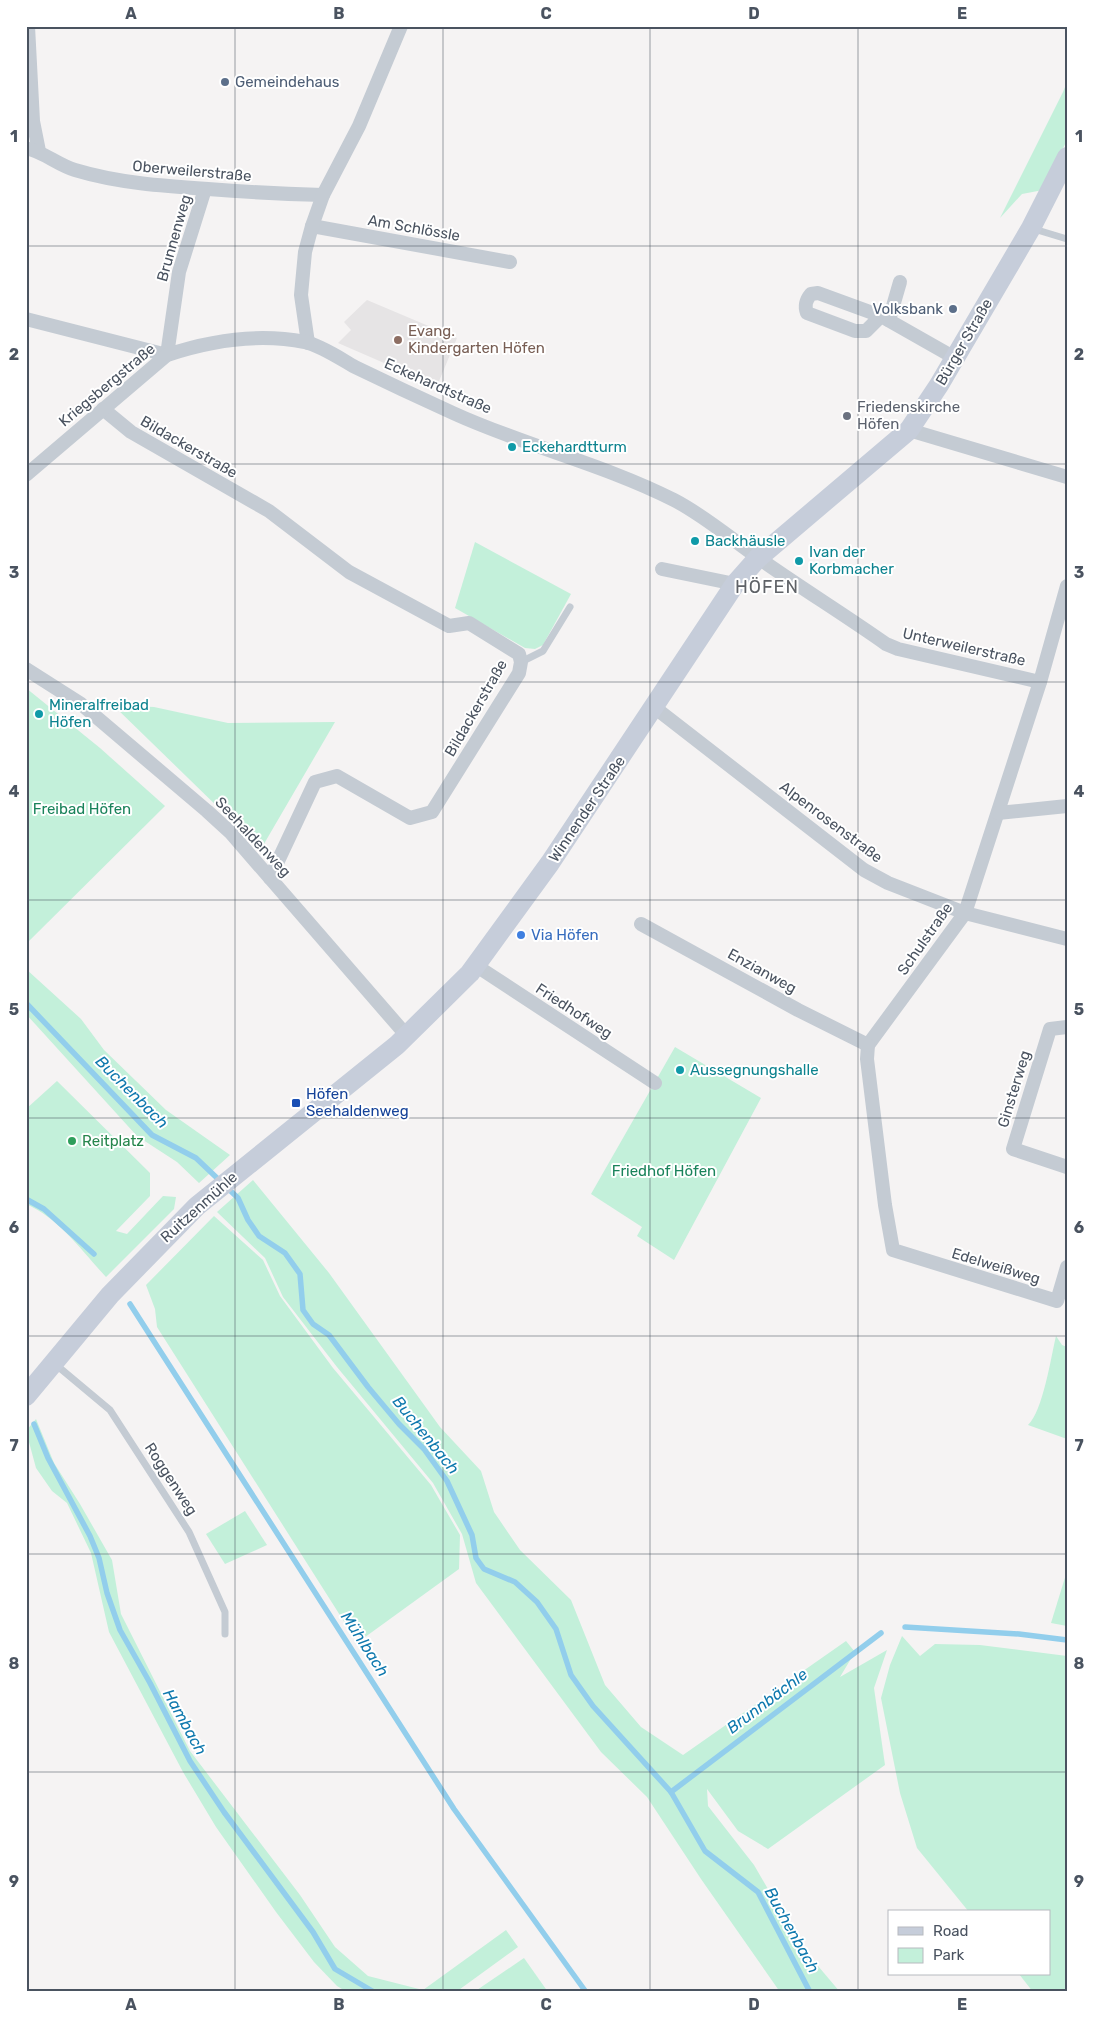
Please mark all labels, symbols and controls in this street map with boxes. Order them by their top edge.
text: A [125,4,137,23]
text: B [333,4,345,23]
text: C [540,4,552,23]
text: D [748,4,760,23]
text: E [957,4,967,23]
place label: Gemeindehaus [235,73,340,91]
marker: Gemeindehaus [219,76,231,88]
text: 1 [10,127,18,146]
text: 1 [1075,127,1083,146]
street label: Oberweilerstraße [132,157,252,185]
street label: Brunnenweg [153,193,195,283]
street label: Am Schlössle [366,211,462,245]
street label: Bürger Straße [932,295,996,389]
place label: Volksbank [872,300,943,318]
marker: Volksbank [947,303,959,315]
place label: Evang. Kindergarten Höfen [408,322,545,357]
marker: Evang. Kindergarten Höfen [392,334,404,346]
street label: Kriegsbergstraße [55,340,159,430]
text: 2 [9,345,19,364]
text: 2 [1074,345,1084,364]
street label: Eckehardtstraße [382,354,494,418]
place label: Friedenskirche Höfen [857,398,960,433]
marker: Friedenskirche Höfen [841,410,853,422]
street label: Bildackerstraße [137,412,241,482]
place label: Eckehardtturm [522,438,627,456]
marker: Eckehardtturm [506,441,518,453]
place label: Backhäusle [705,532,785,550]
marker: Backhäusle [689,535,701,547]
place label: Ivan der Korbmacher [809,543,894,578]
marker: Ivan der Korbmacher [793,555,805,567]
text: 3 [9,563,19,582]
text: 3 [1074,563,1084,582]
district label: HÖFEN [735,576,799,598]
street label: Unterweilerstraße [901,624,1027,670]
street label: Bildackerstraße [441,656,511,760]
place label: Mineralfreibad Höfen [49,696,149,731]
marker: Mineralfreibad Höfen [33,708,45,720]
street label: Winnender Straße [545,753,629,865]
street label: Alpenrosenstraße [776,777,886,867]
text: 4 [9,782,20,801]
text: 4 [1074,782,1085,801]
street label: Seehaldenweg [211,793,295,881]
park label: Freibad Höfen [33,800,131,818]
street label: Schulstraße [894,899,956,979]
place label: Via Höfen [531,926,599,944]
marker: Via Höfen [515,929,527,941]
street label: Enzianweg [724,945,800,997]
street label: Friedhofweg [532,980,616,1042]
text: 5 [9,1000,19,1019]
text: 5 [1074,1000,1084,1019]
street label: Ginsterweg [994,1048,1034,1130]
water label: Buchenbach [92,1052,172,1132]
place label: Aussegnungshalle [690,1061,819,1079]
marker: Aussegnungshalle [674,1064,686,1076]
place label: Höfen Seehaldenweg [306,1085,409,1120]
marker: Höfen Seehaldenweg [290,1097,302,1109]
place label: Reitplatz [82,1132,144,1150]
marker: Reitplatz [66,1135,78,1147]
park label: Friedhof Höfen [612,1162,716,1180]
street label: Ruitzenmühle [157,1168,241,1246]
text: 6 [9,1218,19,1237]
text: 6 [1074,1218,1084,1237]
street label: Edelweißweg [950,1244,1042,1288]
water label: Buchenbach [389,1392,463,1478]
text: 7 [9,1436,19,1455]
text: 7 [1074,1436,1084,1455]
street label: Roggenweg [141,1439,201,1519]
water label: Mühlbach [337,1608,393,1680]
text: 8 [9,1654,20,1673]
text: 8 [1074,1654,1085,1673]
water label: Brunnbächle [723,1664,811,1738]
water label: Hambach [159,1686,211,1758]
text: 9 [9,1872,19,1891]
text: 9 [1074,1872,1084,1891]
water label: Buchenbach [761,1884,823,1976]
legend [888,1910,1050,1976]
text: Road [933,1922,969,1940]
text: Park [933,1946,964,1964]
text: A [125,1995,137,2014]
text: B [333,1995,345,2014]
text: C [540,1995,552,2014]
text: D [748,1995,760,2014]
text: E [957,1995,967,2014]

